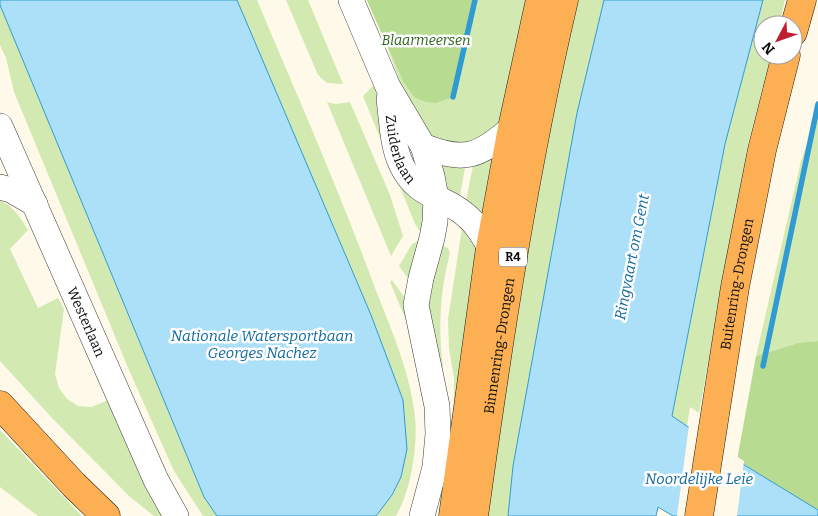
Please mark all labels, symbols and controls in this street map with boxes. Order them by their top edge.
north arrow [753,15,803,65]
park label: Blaarmeersen [381,32,471,49]
text: N [758,38,779,58]
street label: Zuiderlaan [382,114,419,187]
water label: Ringvaart om Gent [611,192,653,321]
street label: Buitenring-Drongen [717,217,757,351]
road number: R4 [499,248,527,266]
street label: Binnenring-Drongen [480,276,518,415]
street label: Westerlaan [64,284,109,359]
water label: Nationale Watersportbaan Georges Nachez [171,327,353,362]
water label: Noordelijke Leie [645,470,753,488]

